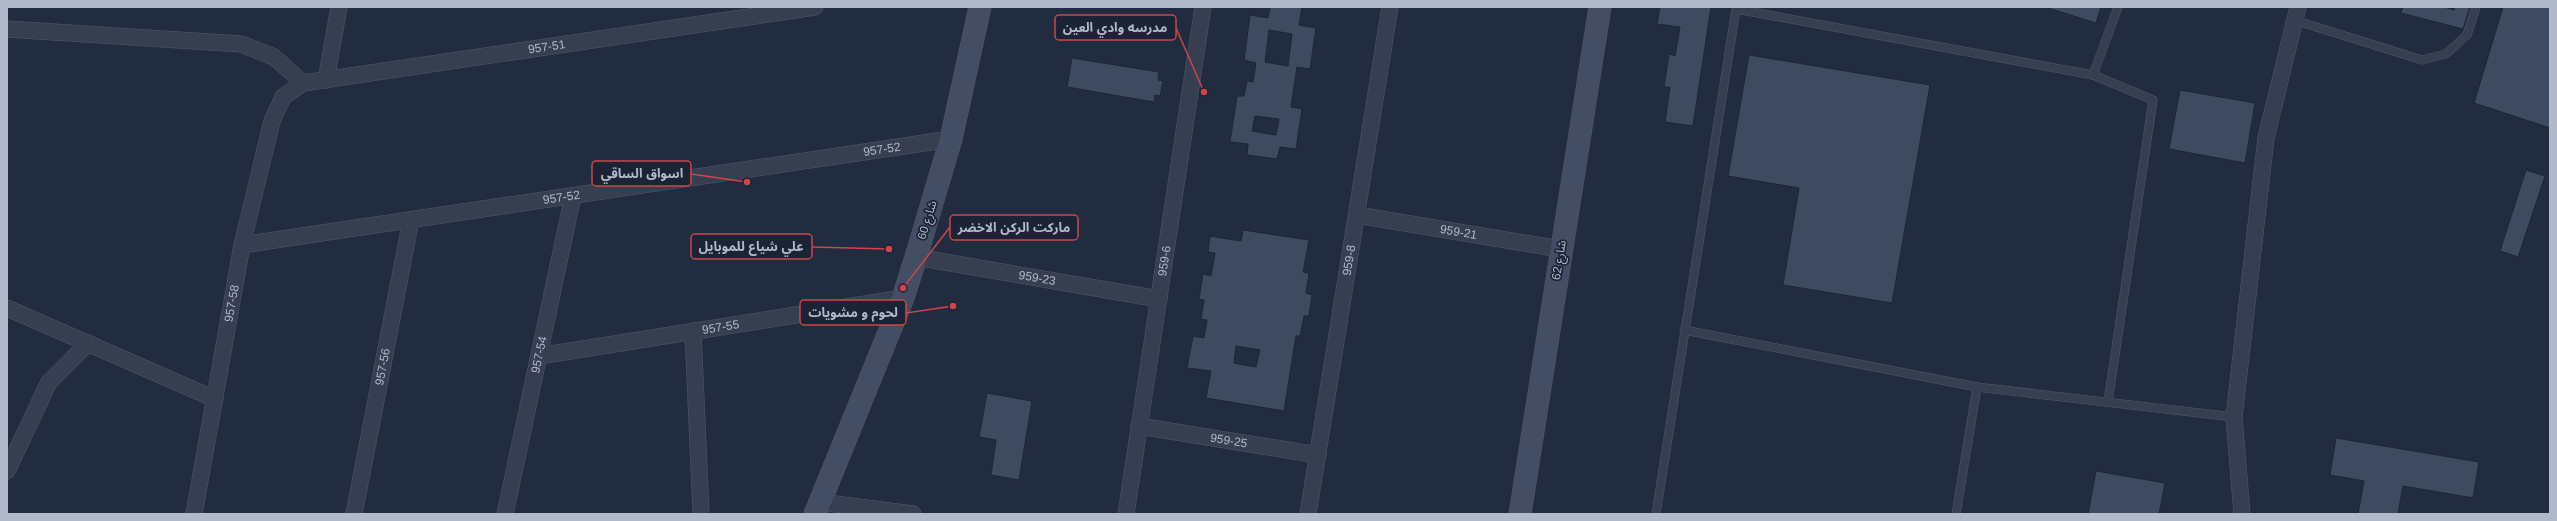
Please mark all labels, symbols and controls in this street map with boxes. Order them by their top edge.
callout: مدرسه وادي العين [1055,15,1176,40]
text: مدرسه وادي العين [1063,20,1167,38]
street label: 957-51 [527,37,567,56]
street label: 957-52 [862,140,902,159]
callout: اسواق الساقي [592,161,691,186]
text: اسواق الساقي [601,166,683,184]
street label: 957-52 [542,188,581,207]
street label: شارع 60 [914,199,941,242]
callout: ماركت الركن الاخضر [950,215,1078,240]
text: ماركت الركن الاخضر [957,220,1070,235]
street label: 959-21 [1439,222,1479,242]
callout: علي شياع للموبايل [691,234,812,259]
text: علي شياع للموبايل [698,239,804,257]
street label: شارع 62 [1549,239,1571,281]
street label: 959-6 [1155,244,1174,277]
street label: 959-8 [1340,244,1358,277]
street label: 959-23 [1018,268,1057,288]
street label: 957-58 [221,283,242,323]
callout: لحوم و مشويات [800,300,906,325]
text: لحوم و مشويات [808,305,898,322]
street label: 957-55 [701,317,741,337]
street label: 957-54 [528,335,550,374]
street label: 957-56 [372,347,393,386]
street label: 959-25 [1209,431,1249,451]

